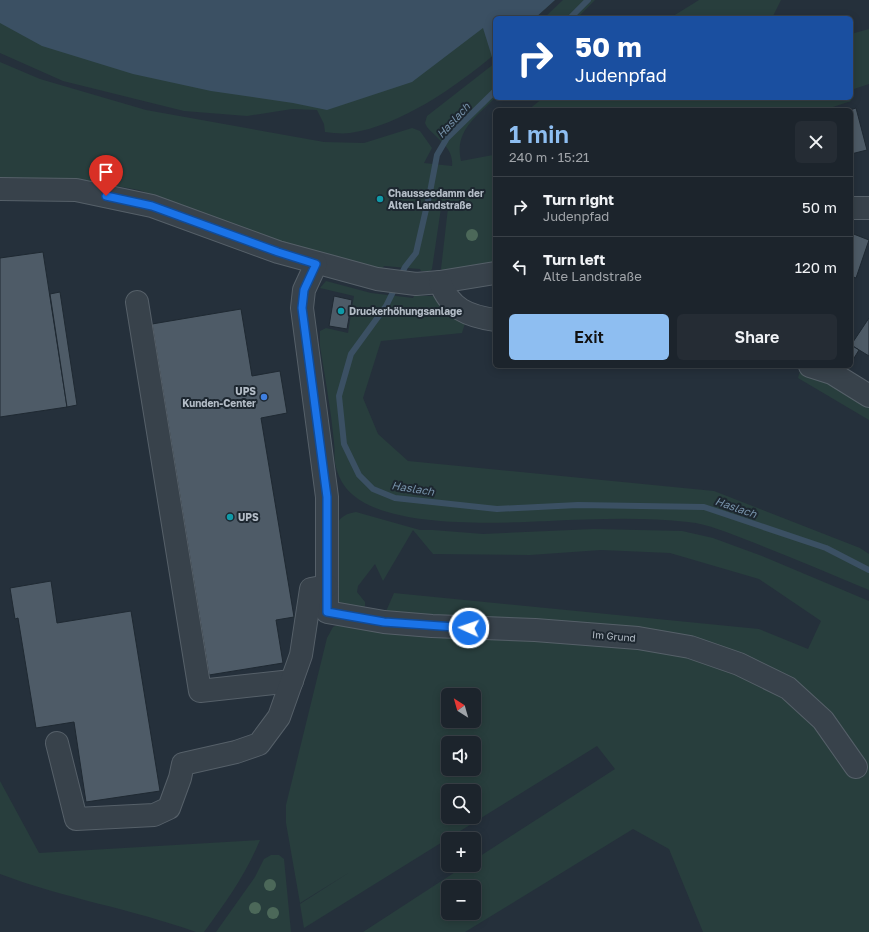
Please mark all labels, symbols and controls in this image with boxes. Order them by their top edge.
text: 50 m [575,30,642,63]
icon: right [509,32,561,84]
text: Judenpfad [575,64,667,86]
water label: Haslach [434,99,473,140]
text: 1 min [509,119,569,148]
button: close [795,121,837,163]
text: 240 m · 15:21 [509,149,589,165]
pin [89,155,123,196]
icon: arrive [95,161,117,183]
place label: Chausseedamm der Alten Landstraße [388,187,484,211]
text: Turn right [543,190,614,208]
marker: Chausseedamm der Alten Landstraße [375,194,385,204]
icon: right [509,196,531,218]
text: 50 m [802,198,837,216]
text: Judenpfad [543,208,609,224]
text: Turn left [543,250,605,268]
icon: left [509,256,531,278]
text: 120 m [795,258,837,276]
text: Alte Landstraße [543,268,642,284]
place label: Druckerhöhungsanlage [349,305,462,317]
marker: Druckerhöhungsanlage [336,306,346,316]
button: Exit [509,314,669,360]
button: Share [677,314,837,360]
place label: UPS Kunden-Center [182,385,256,409]
marker: UPS Kunden-Center [259,392,269,402]
water label: Haslach [391,478,436,498]
water label: Haslach [714,494,760,521]
place label: UPS [238,511,259,523]
marker: UPS [225,512,235,522]
position arrow [448,607,490,649]
street label: Im Grund [592,628,636,644]
north arrow [441,688,481,728]
map controls [441,688,481,920]
button: sound [441,736,481,776]
button: search [441,784,481,824]
button: + [441,832,481,872]
button: − [441,880,481,920]

